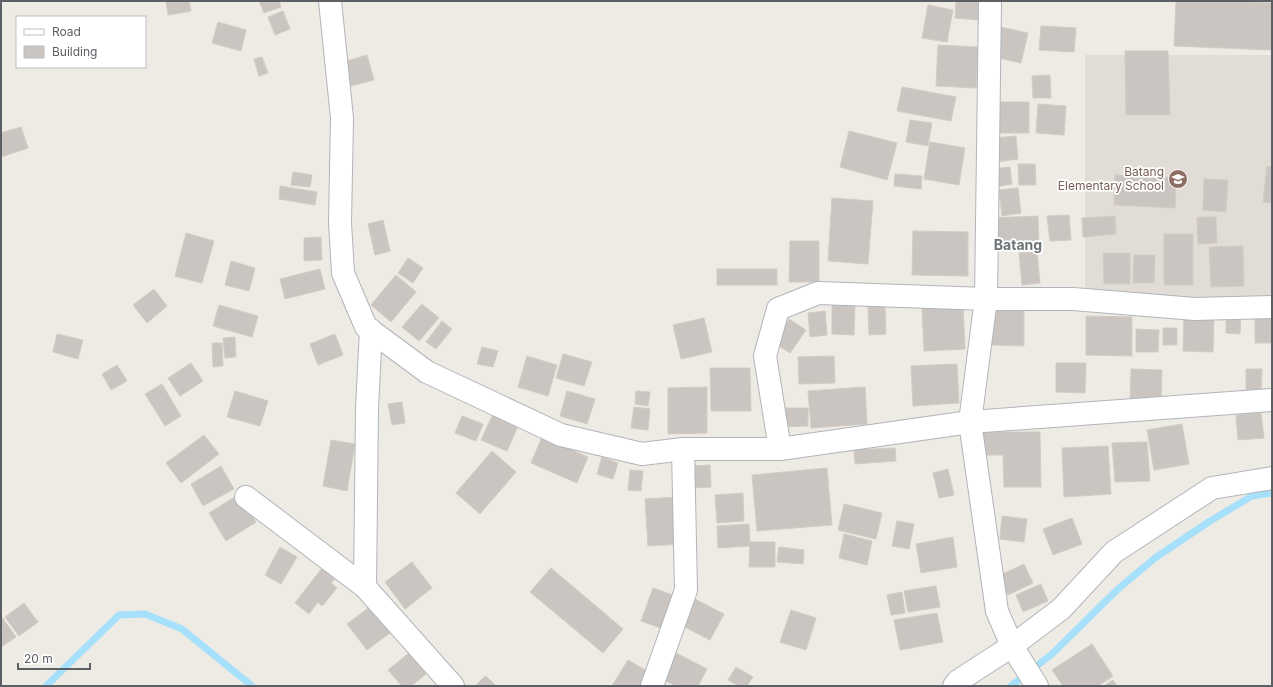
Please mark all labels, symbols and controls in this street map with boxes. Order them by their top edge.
legend [16,16,146,68]
text: Road [52,24,81,39]
text: Building [52,44,97,59]
place label: Batang Elementary School [1058,164,1164,193]
school or university icon: Batang Elementary School [1167,168,1189,190]
district label: Batang [994,236,1042,253]
scale bar [18,645,90,671]
text: 20 m [24,651,53,666]

